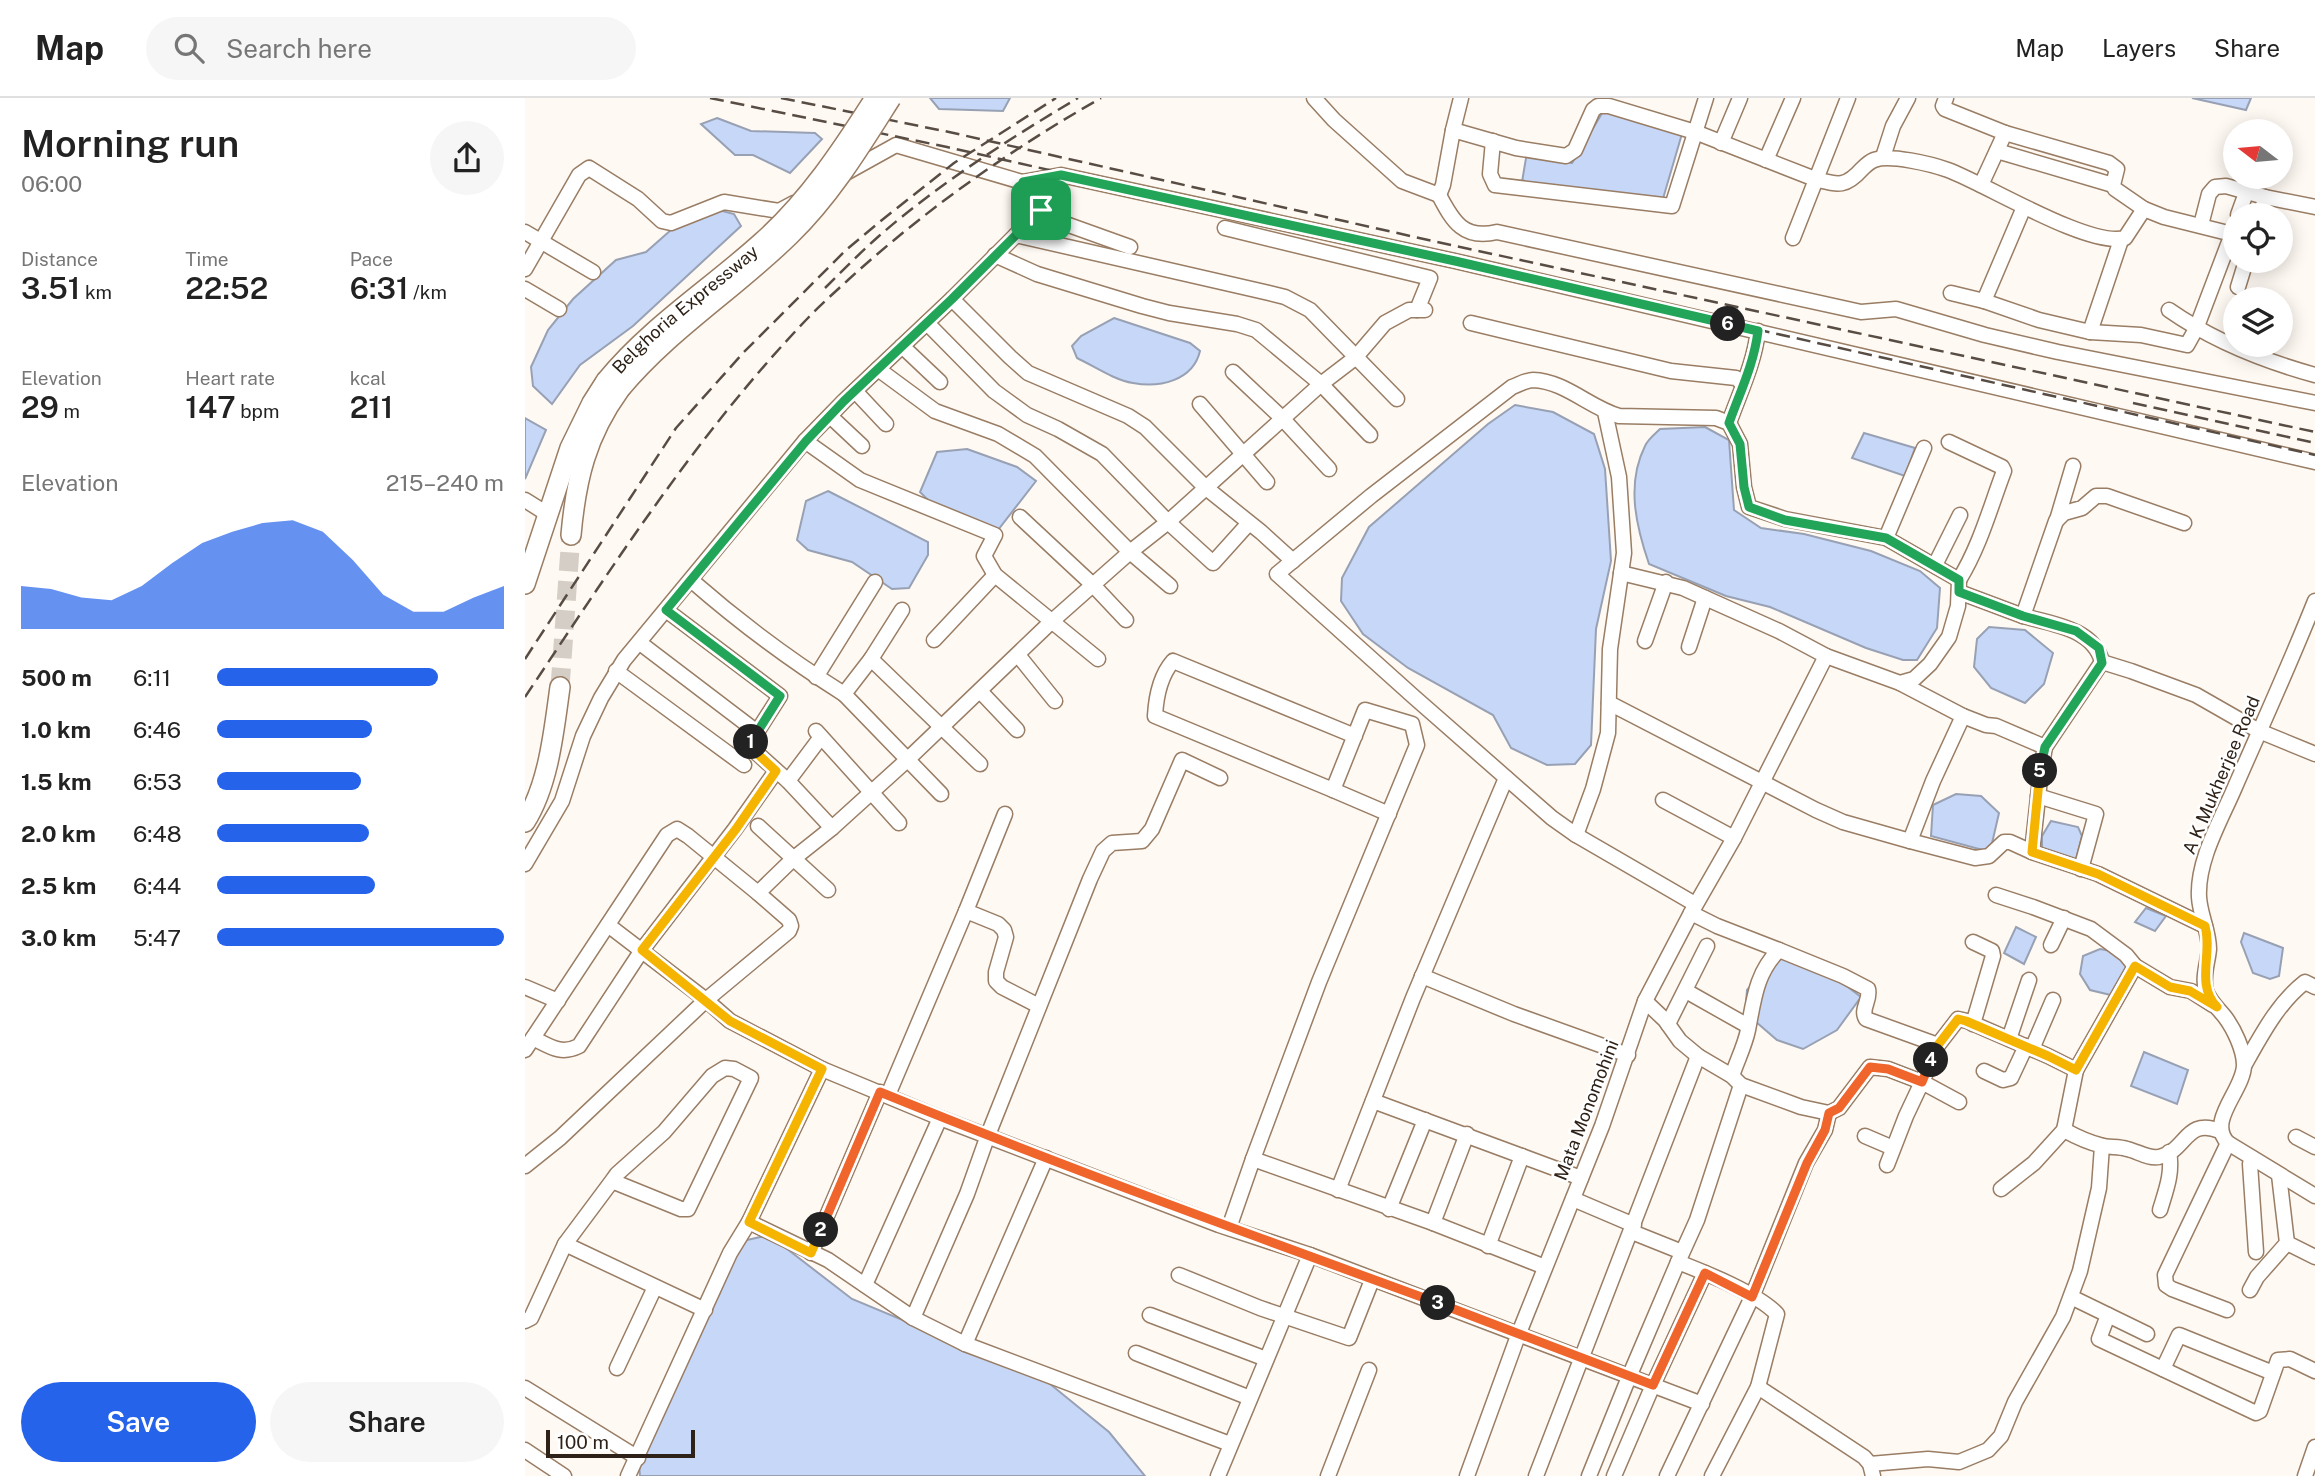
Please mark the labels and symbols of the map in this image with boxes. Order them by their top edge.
north arrow [2223,119,2293,189]
pin [1011,180,1071,240]
street label: Belghoria Expressway [607,240,762,377]
pin: 6 [1711,306,1745,342]
street label: A K Mukherjee Road [2178,693,2264,857]
pin: 1 [733,724,769,760]
pin: 5 [2023,754,2057,788]
street label: Mata Monomohini [1550,1037,1622,1183]
pin: 4 [1913,1042,1949,1077]
pin: 2 [803,1212,839,1248]
pin: 3 [1420,1286,1455,1320]
scale bar [546,1427,695,1459]

